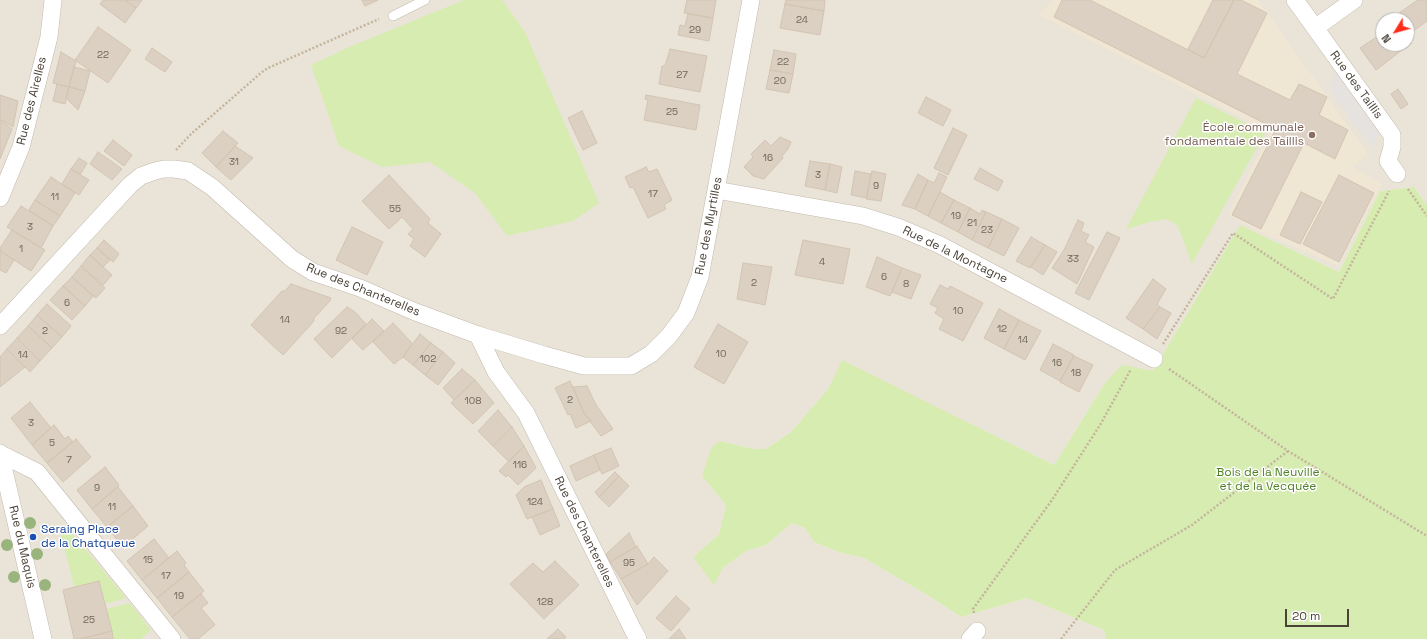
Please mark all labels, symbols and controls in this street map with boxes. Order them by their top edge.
north arrow [1375,12,1415,52]
house number: 24 [796,14,808,26]
house number: 29 [689,24,701,36]
text: N [1378,31,1394,46]
street label: Rue des Taillis [1327,48,1385,122]
house number: 22 [97,49,109,61]
street label: Rue des Airelles [14,55,50,147]
house number: 22 [777,56,789,68]
house number: 27 [676,69,688,81]
house number: 20 [774,75,786,87]
house number: 25 [666,106,678,118]
place label: École communale fondamentale des Taillis [1164,121,1304,149]
marker: École communale fondamentale des Taillis [1307,130,1317,140]
house number: 16 [763,152,773,164]
house number: 31 [229,156,239,168]
house number: 3 [815,169,821,181]
street label: Rue des Myrtilles [692,176,726,276]
house number: 9 [873,180,879,192]
house number: 17 [648,188,658,200]
house number: 11 [51,191,59,203]
house number: 55 [389,203,401,215]
house number: 19 [951,210,961,222]
house number: 21 [967,217,977,229]
house number: 3 [27,221,33,233]
street label: Rue de la Montagne [900,223,1010,287]
house number: 23 [981,224,993,236]
house number: 1 [19,243,23,255]
house number: 33 [1067,253,1079,265]
house number: 4 [819,256,825,268]
street label: Rue des Chanterelles [304,261,422,319]
house number: 6 [881,271,887,283]
house number: 2 [751,277,757,289]
house number: 8 [903,278,909,290]
house number: 6 [64,297,70,309]
house number: 10 [953,305,963,317]
house number: 14 [280,314,290,326]
house number: 12 [997,323,1007,335]
house number: 2 [42,325,48,337]
house number: 92 [335,325,347,337]
house number: 14 [1018,334,1028,346]
house number: 10 [716,348,726,360]
house number: 14 [18,349,28,361]
house number: 102 [420,353,436,365]
house number: 16 [1052,357,1062,369]
house number: 18 [1071,367,1081,379]
house number: 2 [567,394,573,406]
house number: 108 [465,395,481,407]
house number: 3 [28,417,34,429]
house number: 5 [49,437,55,449]
house number: 7 [66,454,72,466]
house number: 116 [513,459,527,471]
park label: Bois de la Neuville et de la Vecquée [1216,466,1320,494]
street label: Rue des Chanterelles [551,474,617,590]
house number: 9 [94,482,100,494]
house number: 124 [527,496,543,508]
house number: 11 [108,501,116,513]
street label: Rue du Maquis [5,504,39,590]
place label: Seraing Place de la Chatqueue [41,523,135,551]
marker: Seraing Place de la Chatqueue [28,532,38,542]
house number: 15 [143,554,153,566]
house number: 95 [623,557,635,569]
house number: 17 [161,570,171,582]
house number: 19 [174,590,184,602]
house number: 128 [537,596,553,608]
scale bar [1287,601,1351,627]
text: 20 m [1292,608,1320,624]
house number: 25 [83,614,95,626]

